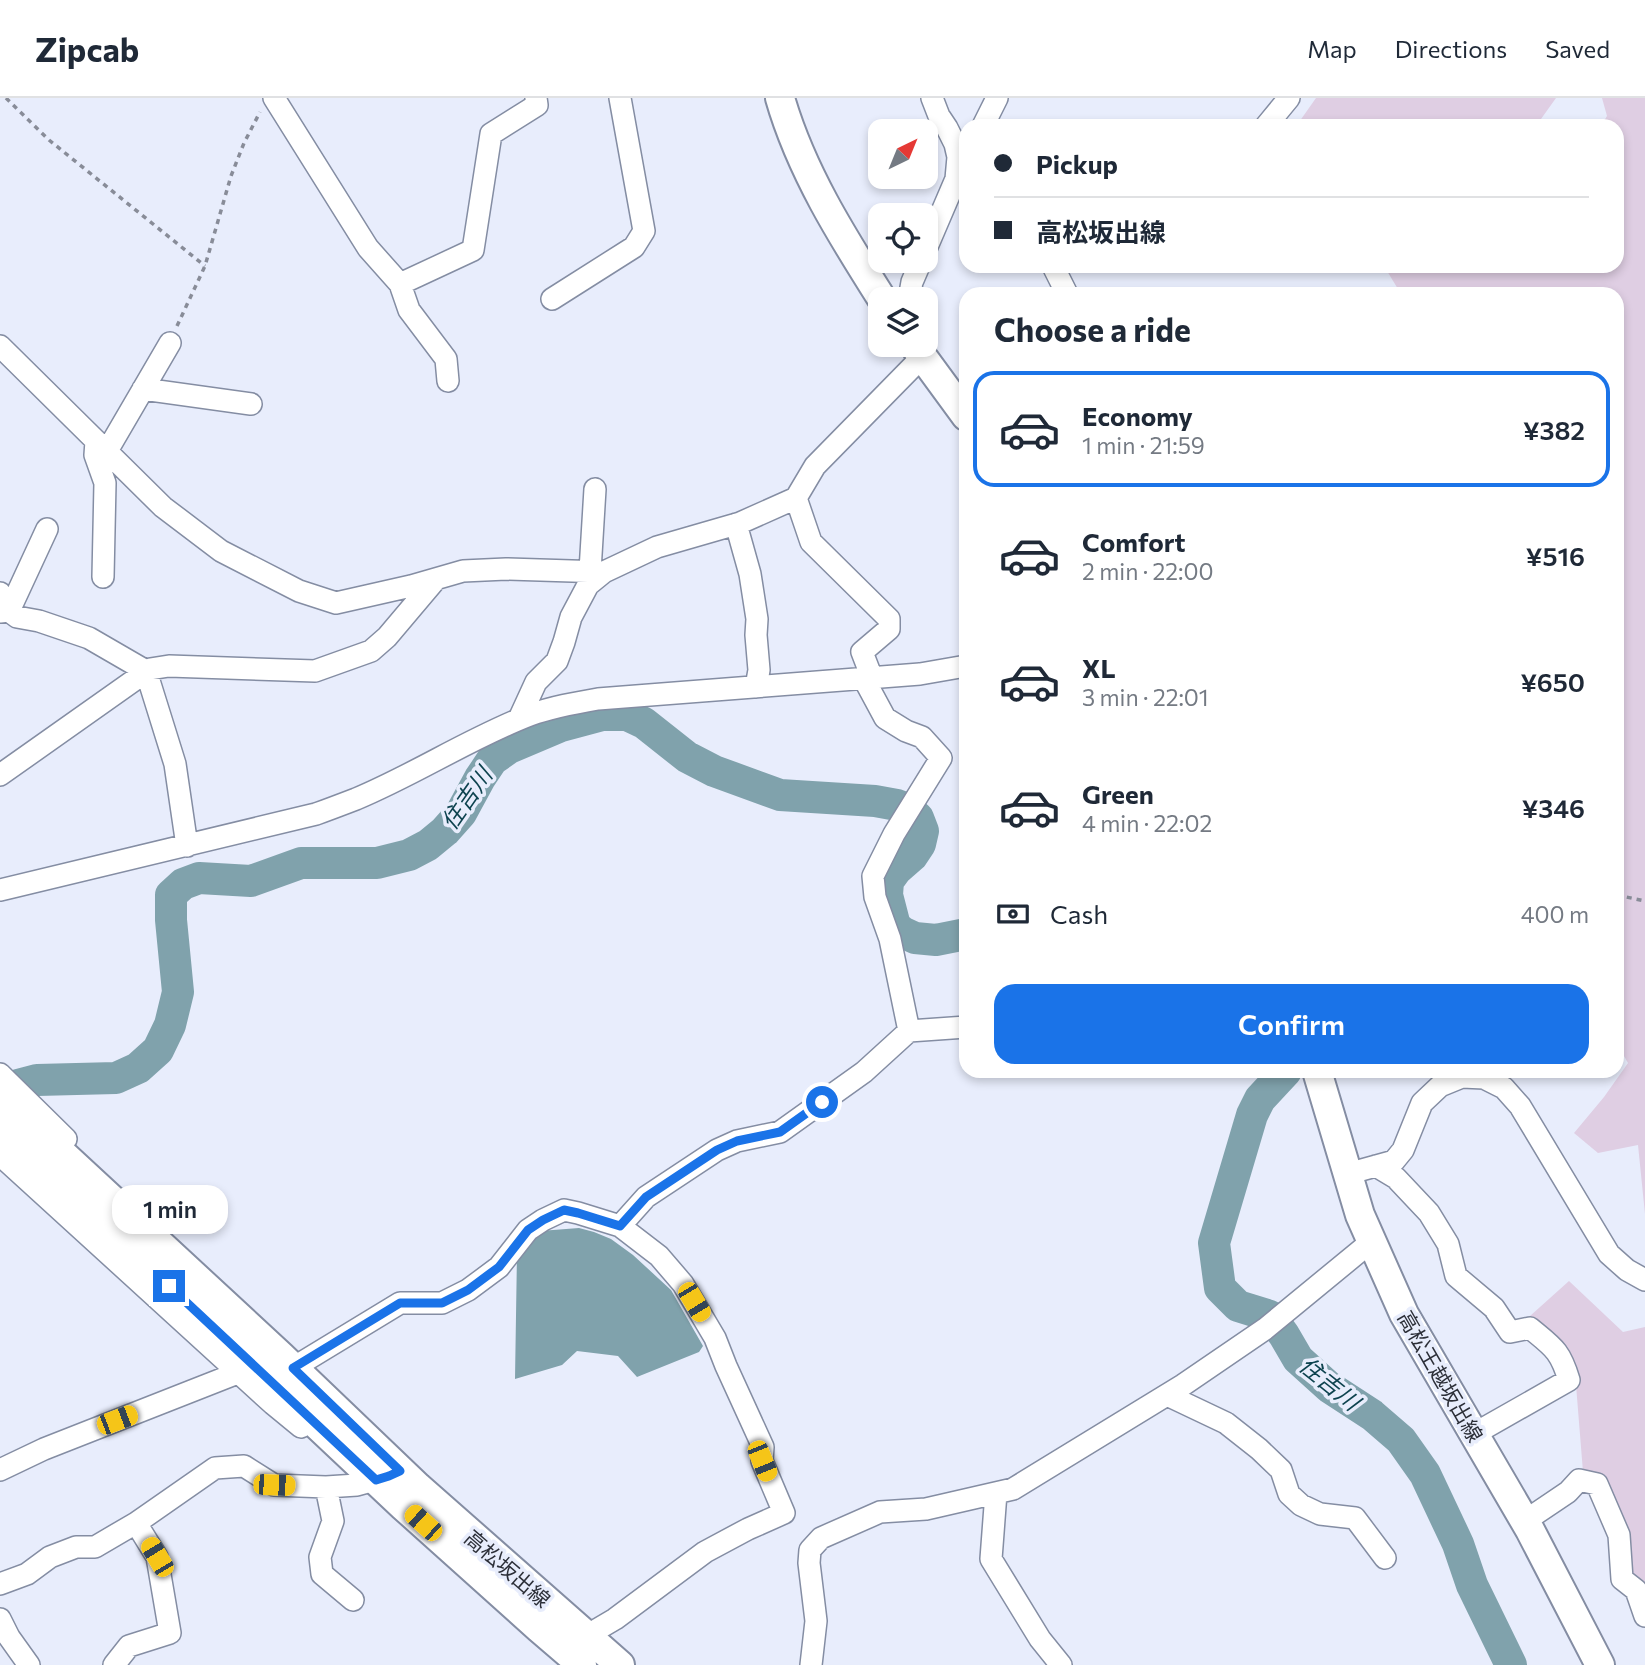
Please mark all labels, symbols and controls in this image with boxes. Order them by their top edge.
text: Zipcab [35,28,139,69]
text: Map [1307,34,1357,63]
text: Directions [1395,34,1507,63]
text: Saved [1545,34,1610,63]
north arrow [868,119,938,189]
map controls [868,119,938,357]
text: Pickup [1036,148,1118,179]
button: locate [868,203,938,273]
text: 高松坂出線 [1036,216,1166,247]
button: layers [868,287,938,357]
text: Choose a ride [994,309,1191,349]
icon: car [998,398,1061,461]
text: Economy [1082,400,1193,431]
text: ¥382 [1523,414,1585,445]
text: 1 min · 21:59 [1082,431,1205,459]
icon: car [998,524,1061,587]
text: Comfort [1082,526,1185,557]
text: ¥516 [1526,540,1585,571]
text: 2 min · 22:00 [1082,557,1214,585]
icon: car [998,650,1061,713]
text: XL [1082,652,1116,683]
text: ¥650 [1520,666,1585,697]
text: 3 min · 22:01 [1082,683,1209,711]
water label: 住吉川 [435,759,499,834]
icon: car [998,776,1061,839]
text: Green [1082,778,1154,809]
text: ¥346 [1522,792,1585,823]
text: 4 min · 22:02 [1082,809,1212,837]
icon: cash [994,895,1032,933]
text: Cash [1050,898,1108,929]
text: 400 m [1521,900,1589,928]
button: Confirm [994,984,1589,1064]
route start [806,1086,838,1118]
callout: 1 min [111,1184,227,1234]
text: 1 min [143,1195,197,1223]
route end [153,1270,185,1302]
car [675,1279,714,1325]
street label: 高松王越坂出線 [1393,1306,1489,1446]
water label: 住吉川 [1294,1350,1368,1417]
car [94,1403,141,1437]
car [745,1438,780,1484]
car [253,1474,296,1496]
car [401,1501,446,1545]
street label: 高松坂出線 [460,1524,556,1612]
car [138,1534,177,1580]

